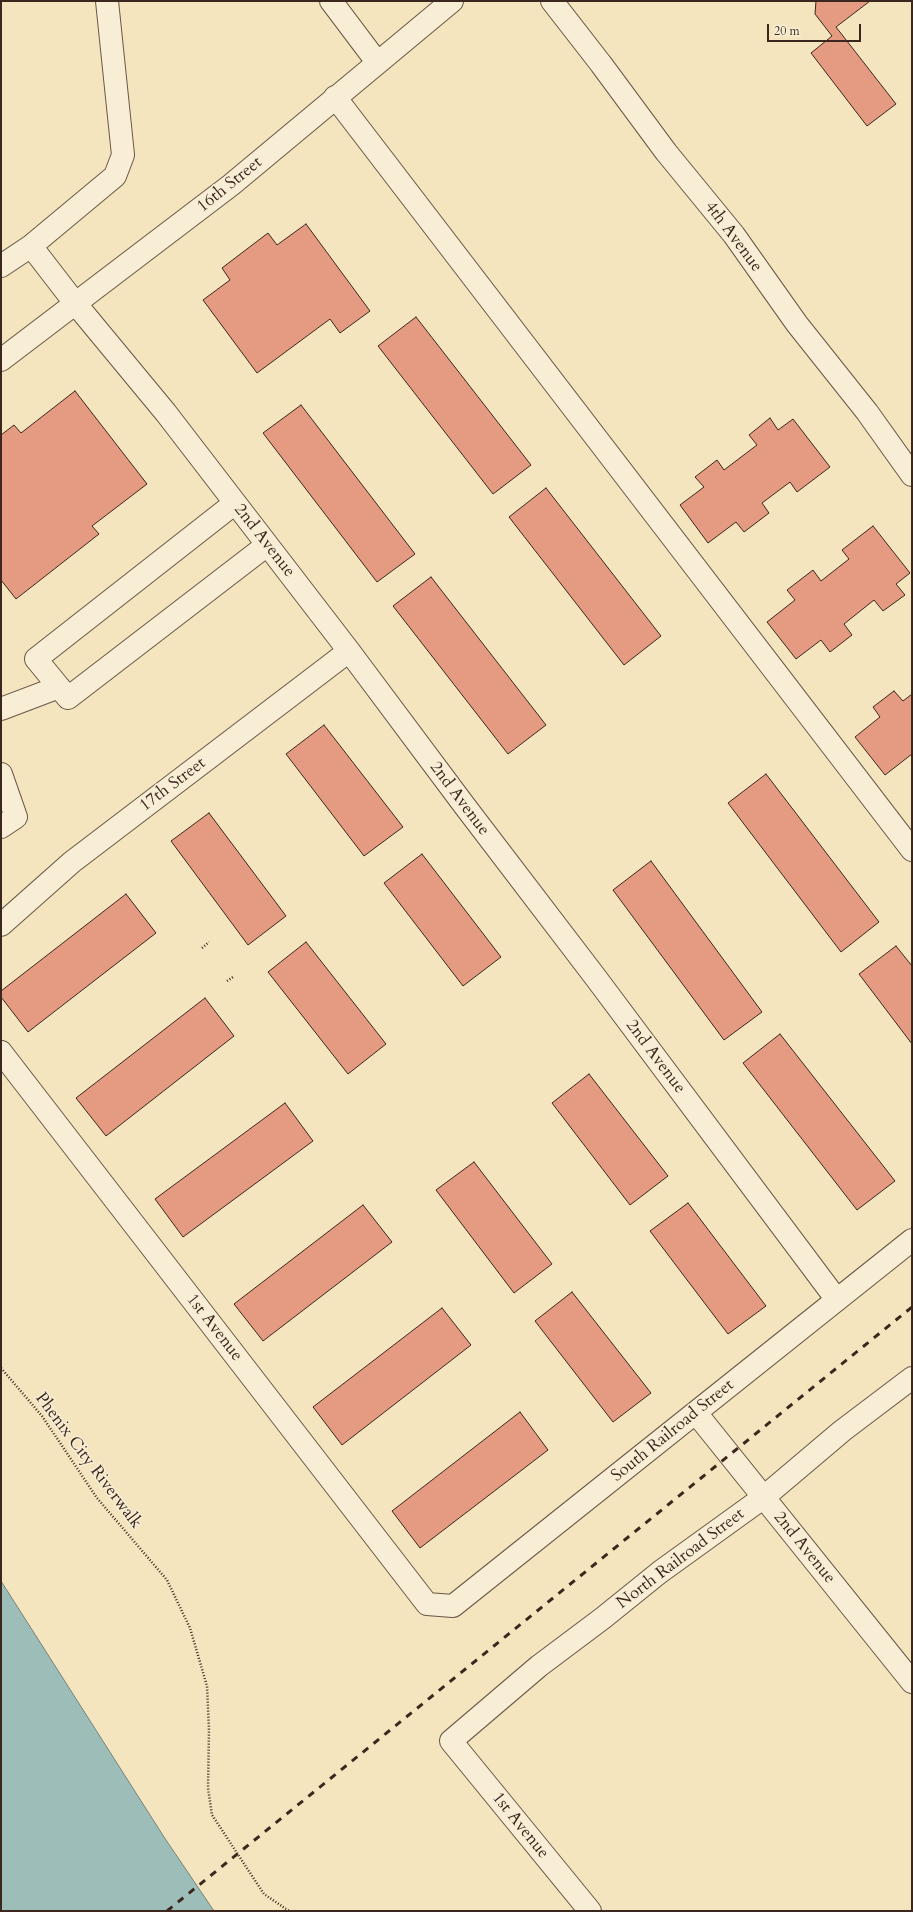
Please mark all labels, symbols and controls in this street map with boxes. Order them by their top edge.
scale bar [769,16,863,42]
text: 20 m [774,23,800,39]
street label: 16th Street [193,153,267,217]
street label: 4th Avenue [700,198,766,276]
street label: 2nd Avenue [229,500,299,582]
street label: 17th Street [136,754,210,816]
street label: 2nd Avenue [425,758,493,840]
street label: 2nd Avenue [621,1016,689,1098]
street label: 1st Avenue [182,1290,246,1366]
street label: South Railroad Street [608,1375,738,1487]
street label: Phenix City Riverwalk [30,1389,146,1533]
street label: North Railroad Street [613,1504,749,1614]
street label: 2nd Avenue [769,1508,839,1588]
street label: 1st Avenue [487,1789,553,1863]

